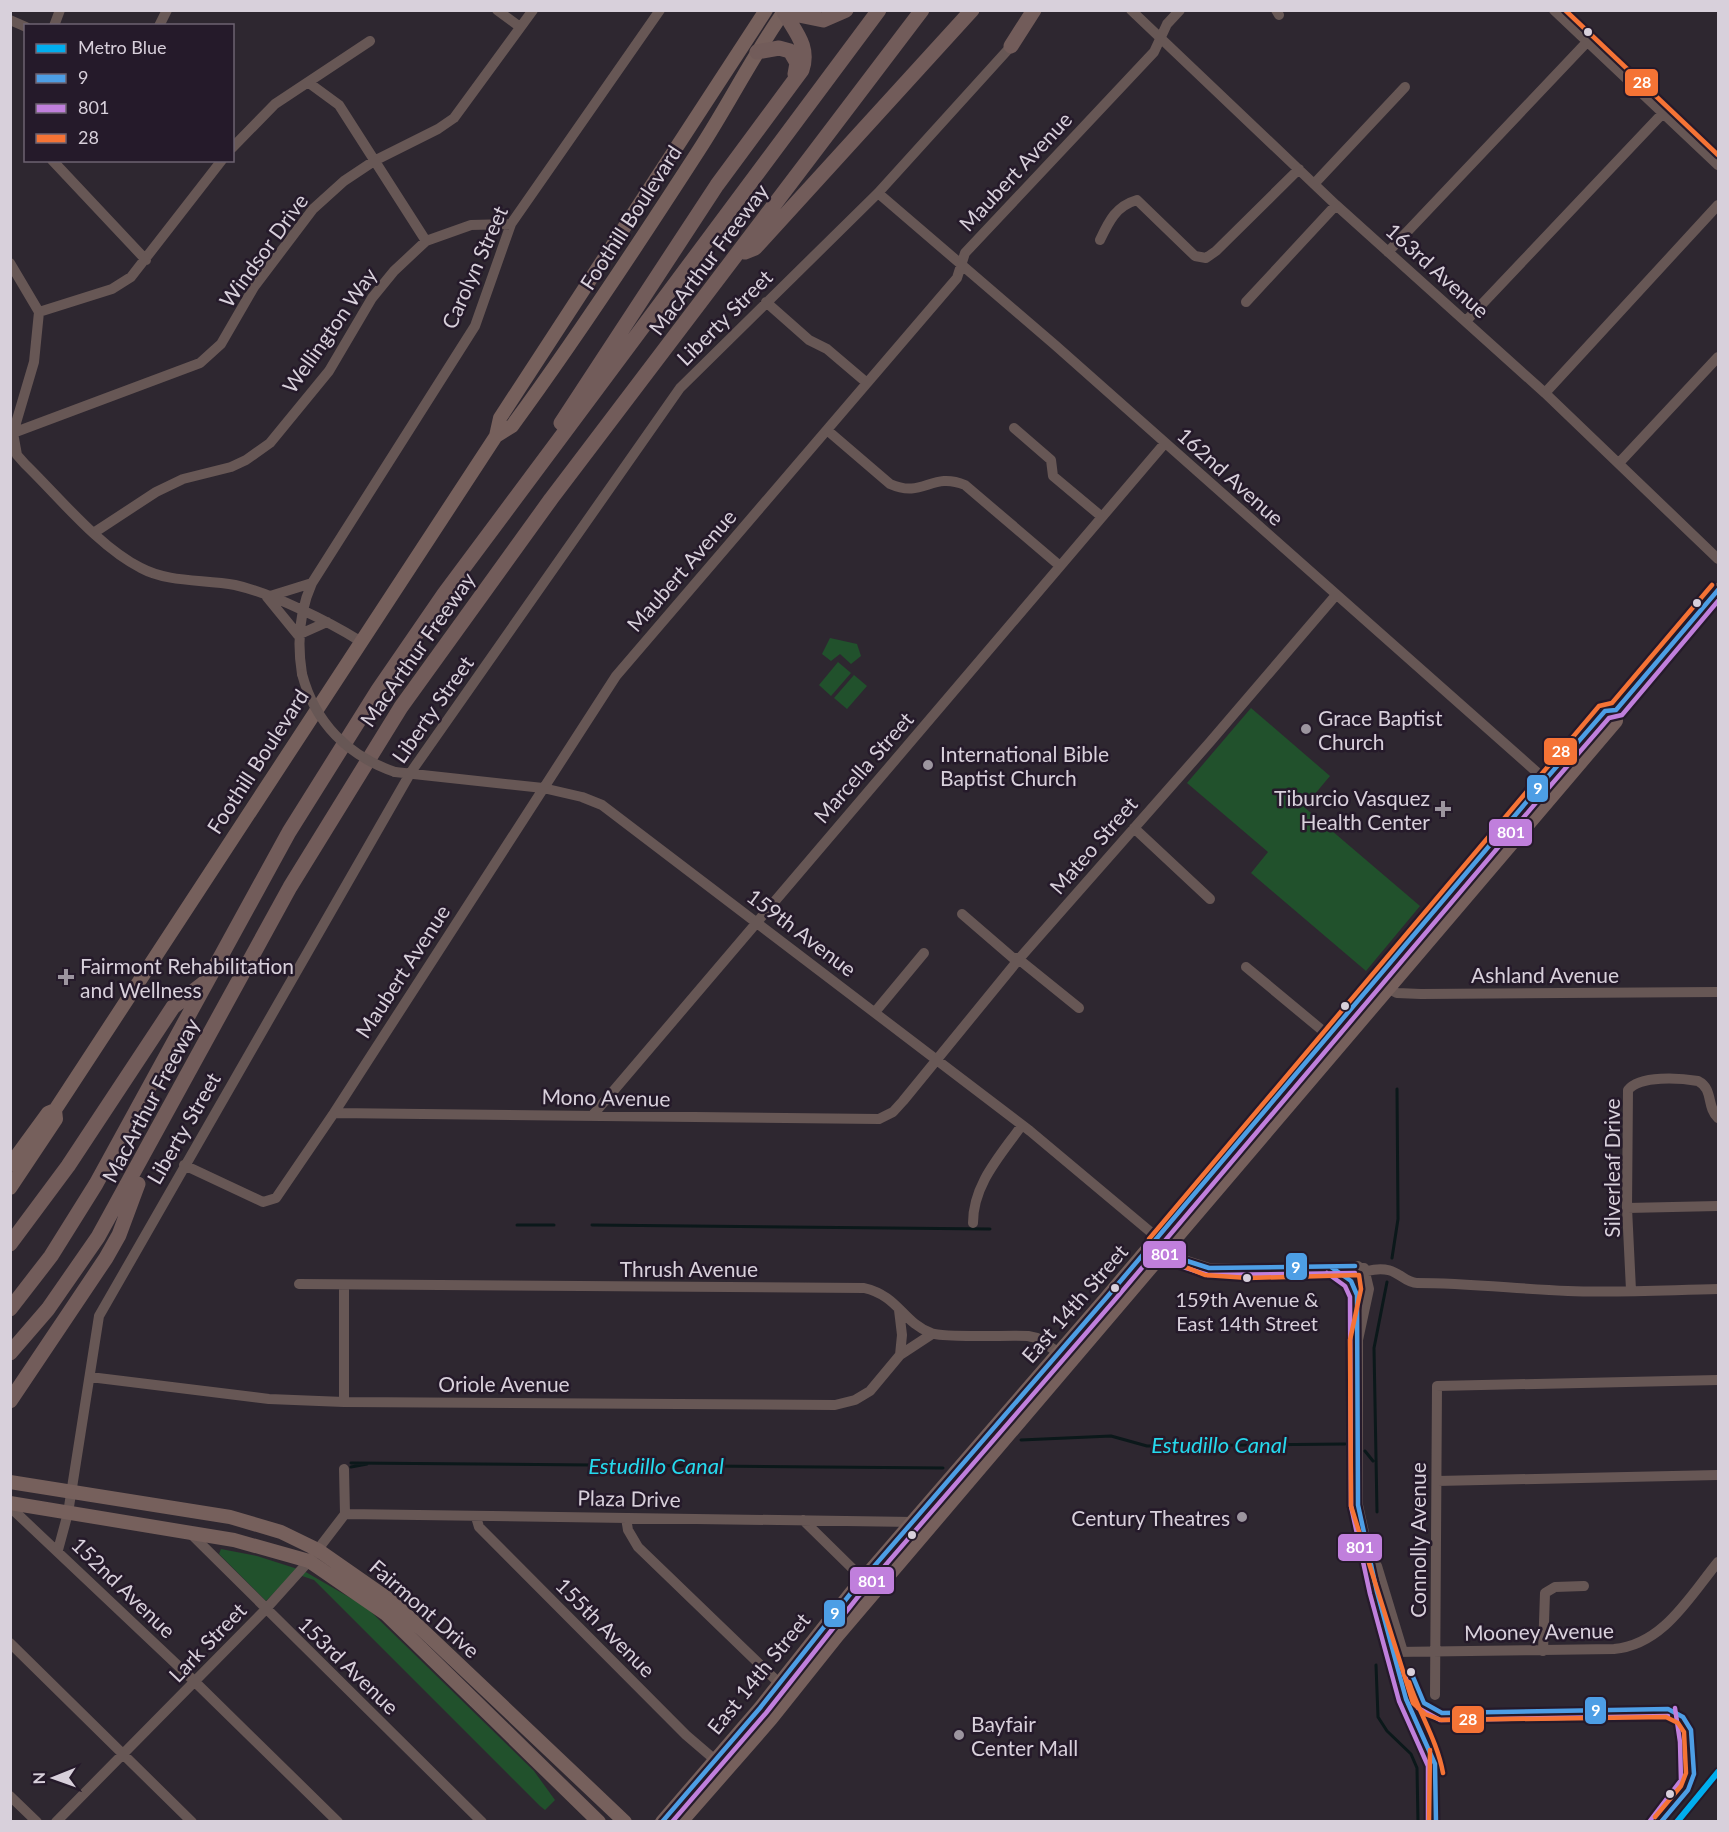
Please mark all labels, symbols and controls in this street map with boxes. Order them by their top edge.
legend [24,24,234,162]
unlabelled marker [1582,26,1594,38]
text: Metro Blue [78,36,167,58]
text: 9 [78,66,88,88]
line badge: 28 [1624,68,1659,97]
text: 28 [1633,72,1651,91]
text: 801 [78,96,109,118]
street label: Maubert Avenue [953,106,1077,236]
text: 28 [78,126,99,148]
street label: Foothill Boulevard [574,140,686,294]
street label: MacArthur Freeway [643,178,773,339]
street label: Windsor Drive [214,189,312,311]
street label: Carolyn Street [436,201,512,332]
street label: 163rd Avenue [1381,217,1495,323]
street label: Wellington Way [277,262,381,397]
street label: Liberty Street [671,264,777,370]
street label: 162nd Avenue [1173,422,1289,530]
street label: Maubert Avenue [621,504,741,636]
street label: MacArthur Freeway [354,567,480,731]
unlabelled marker [1691,597,1703,609]
street label: Liberty Street [386,650,478,767]
street label: Foothill Boulevard [201,684,313,838]
place label: Grace Baptist Church [1318,705,1443,754]
street label: Marcella Street [808,706,918,828]
marker: Grace Baptist Church [1299,722,1313,736]
line badge: 28 [1543,737,1578,766]
place label: International Bible Baptist Church [940,741,1109,790]
text: 28 [1552,741,1570,760]
marker: International Bible Baptist Church [921,758,935,772]
line badge: 9 [1526,774,1549,803]
text: 9 [1533,778,1543,797]
place label: Tiburcio Vasquez Health Center [1274,785,1430,834]
street label: Mateo Street [1044,791,1142,899]
marker: Tiburcio Vasquez Health Center [1434,800,1452,818]
line badge: 801 [1488,818,1533,847]
text: 801 [1497,822,1525,841]
street label: 159th Avenue [743,883,861,981]
street label: Maubert Avenue [350,900,454,1042]
place label: Fairmont Rehabilitation and Wellness [80,953,294,1002]
street label: Ashland Avenue [1471,962,1619,987]
marker: Fairmont Rehabilitation and Wellness [57,968,75,986]
unlabelled marker [1339,1000,1351,1012]
street label: MacArthur Freeway [96,1013,204,1186]
street label: Liberty Street [141,1067,225,1188]
street label: Mono Avenue [541,1083,671,1111]
street label: Silverleaf Drive [1599,1098,1624,1238]
street label: East 14th Street [1016,1238,1133,1367]
line badge: 801 [1142,1240,1187,1269]
text: 801 [1151,1244,1179,1263]
line badge: 9 [1285,1252,1308,1281]
street label: Thrush Avenue [620,1256,758,1281]
text: 9 [1291,1257,1301,1276]
marker: 159th Avenue & East 14th Street [1241,1272,1253,1284]
unlabelled marker [1109,1282,1121,1294]
place label: 159th Avenue & East 14th Street [1175,1287,1319,1335]
street label: Oriole Avenue [438,1371,570,1396]
water label: Estudillo Canal [1151,1431,1287,1458]
water label: Estudillo Canal [588,1452,724,1479]
street label: Connolly Avenue [1405,1462,1430,1618]
street label: Plaza Drive [577,1485,681,1511]
place label: Century Theatres [1071,1505,1230,1530]
marker: Century Theatres [1235,1510,1249,1524]
unlabelled marker [906,1529,918,1541]
street label: 152nd Avenue [67,1531,181,1643]
line badge: 801 [1337,1533,1383,1562]
text: 801 [1346,1537,1374,1556]
street label: Fairmont Drive [365,1554,485,1662]
line badge: 801 [849,1566,895,1595]
text: 801 [858,1571,886,1590]
street label: 155th Avenue [551,1572,661,1682]
street label: Lark Street [163,1597,251,1687]
line badge: 9 [823,1599,846,1628]
text: 9 [830,1603,840,1622]
street label: East 14th Street [701,1607,815,1739]
street label: 153rd Avenue [294,1611,404,1719]
street label: Mooney Avenue [1464,1617,1614,1645]
unlabelled marker [1405,1666,1417,1678]
line badge: 9 [1584,1696,1607,1725]
text: 9 [1591,1700,1601,1719]
line badge: 28 [1451,1705,1485,1734]
text: 28 [1459,1709,1477,1728]
place label: Bayfair Center Mall [971,1711,1078,1760]
marker: Bayfair Center Mall [952,1728,966,1742]
north arrow [24,1748,84,1808]
text: N [29,1772,48,1785]
unlabelled marker [1664,1788,1676,1800]

